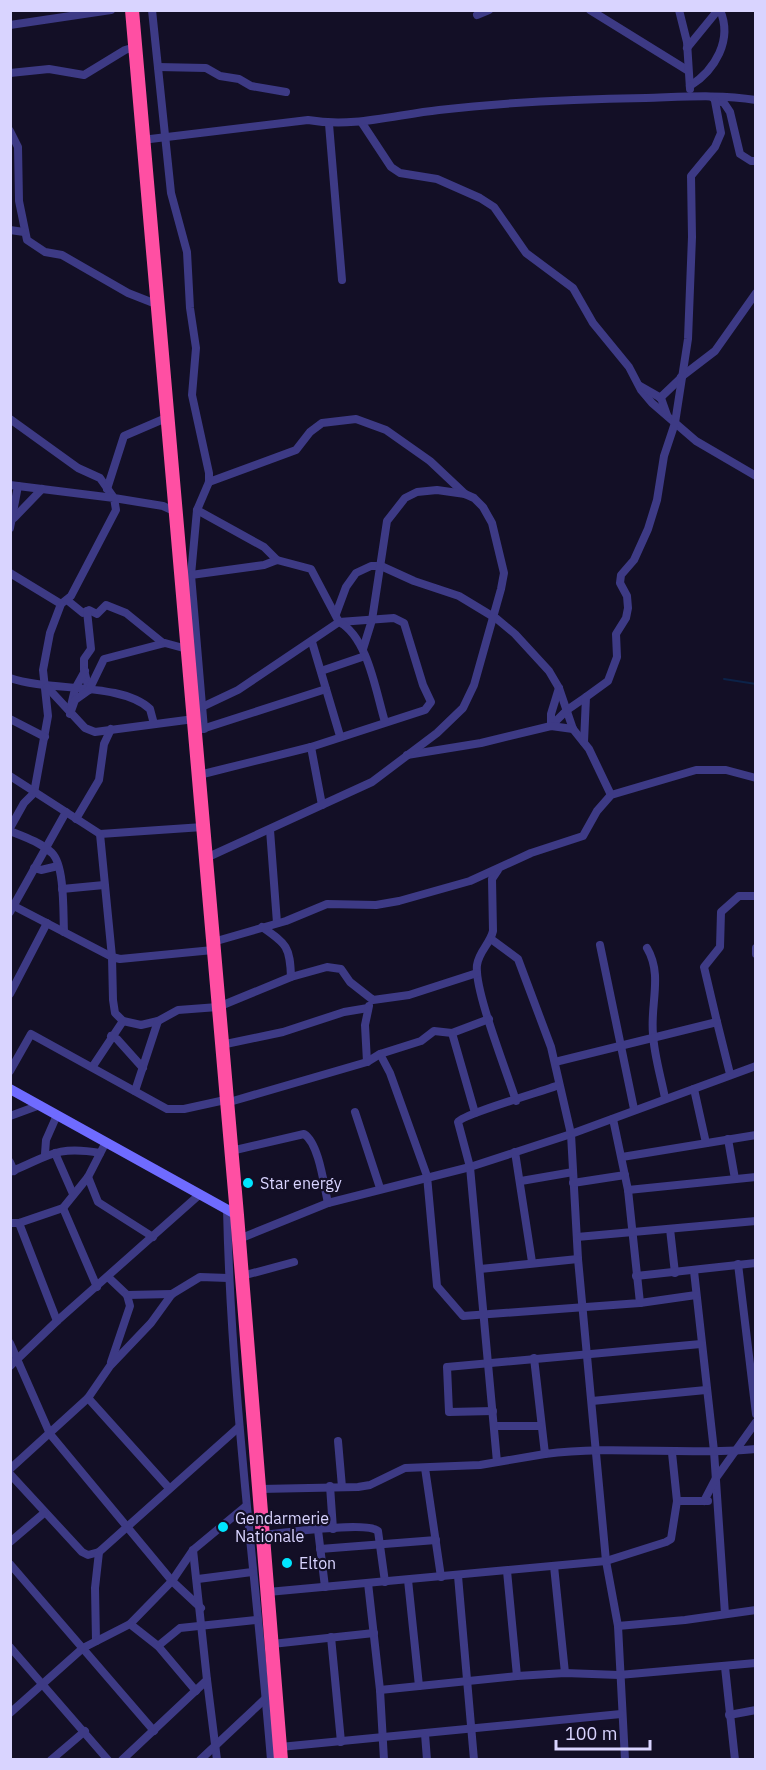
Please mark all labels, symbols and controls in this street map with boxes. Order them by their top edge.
place label: Star energy [260,1173,342,1193]
marker: Star energy [241,1176,255,1190]
place label: Gendarmerie Nationale [235,1508,329,1546]
marker: Gendarmerie Nationale [216,1520,230,1534]
place label: Elton [299,1553,336,1573]
marker: Elton [280,1556,294,1570]
scale bar [556,1713,650,1751]
text: 100 m [565,1722,617,1745]

